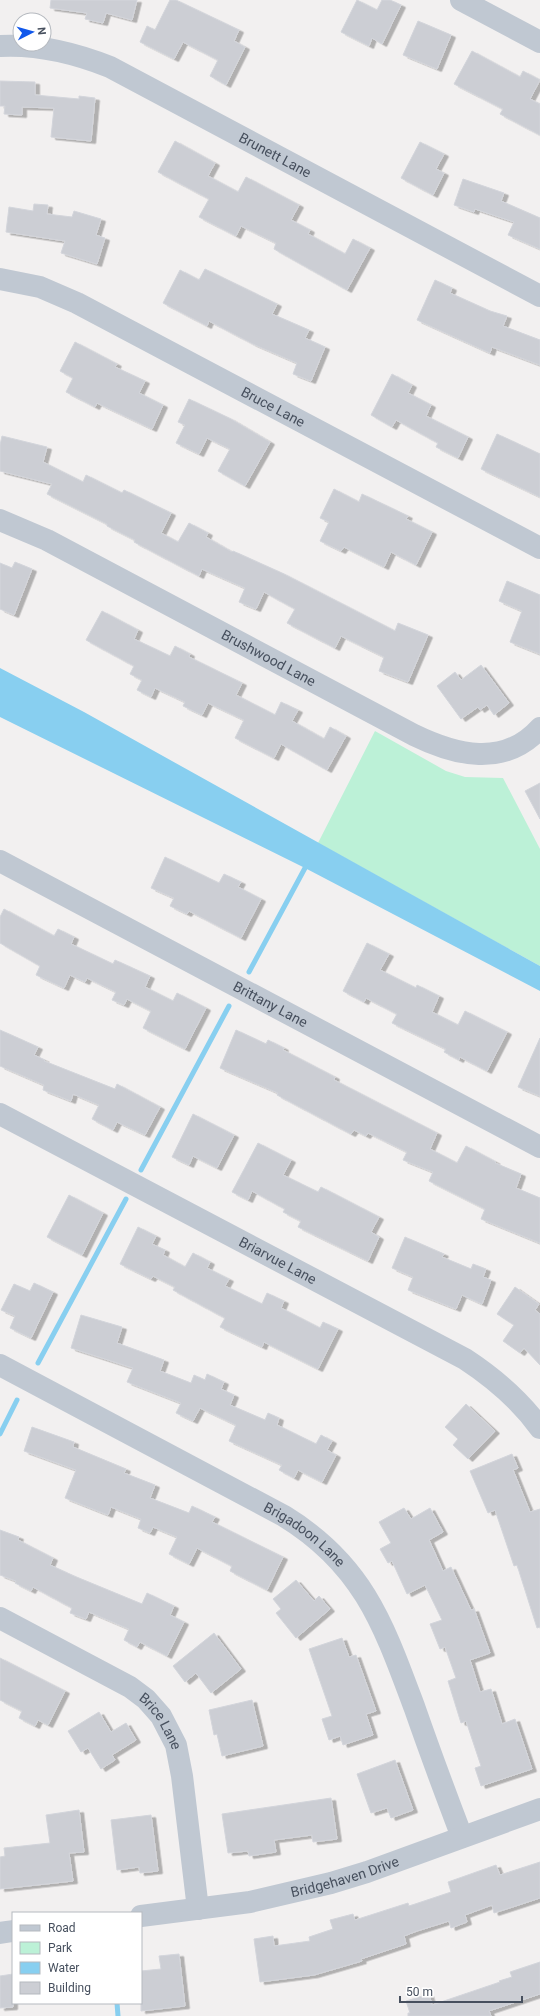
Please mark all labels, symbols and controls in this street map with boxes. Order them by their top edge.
north arrow [12,12,52,52]
text: N [35,26,48,36]
street label: Brunett Lane [236,129,314,181]
street label: Bruce Lane [239,383,308,430]
street label: Brushwood Lane [219,626,318,689]
street label: Brittany Lane [230,978,310,1030]
street label: Briarvue Lane [236,1233,319,1287]
street label: Brigadoon Lane [261,1499,348,1570]
street label: Brice Lane [136,1689,185,1751]
street label: Bridgehaven Drive [289,1853,401,1900]
legend [12,1912,142,2004]
text: Road [48,1921,76,1935]
text: Park [48,1941,73,1955]
text: Water [48,1961,79,1975]
scale bar [400,1978,522,2004]
text: Building [48,1981,91,1995]
text: 50 m [406,1985,433,1999]

